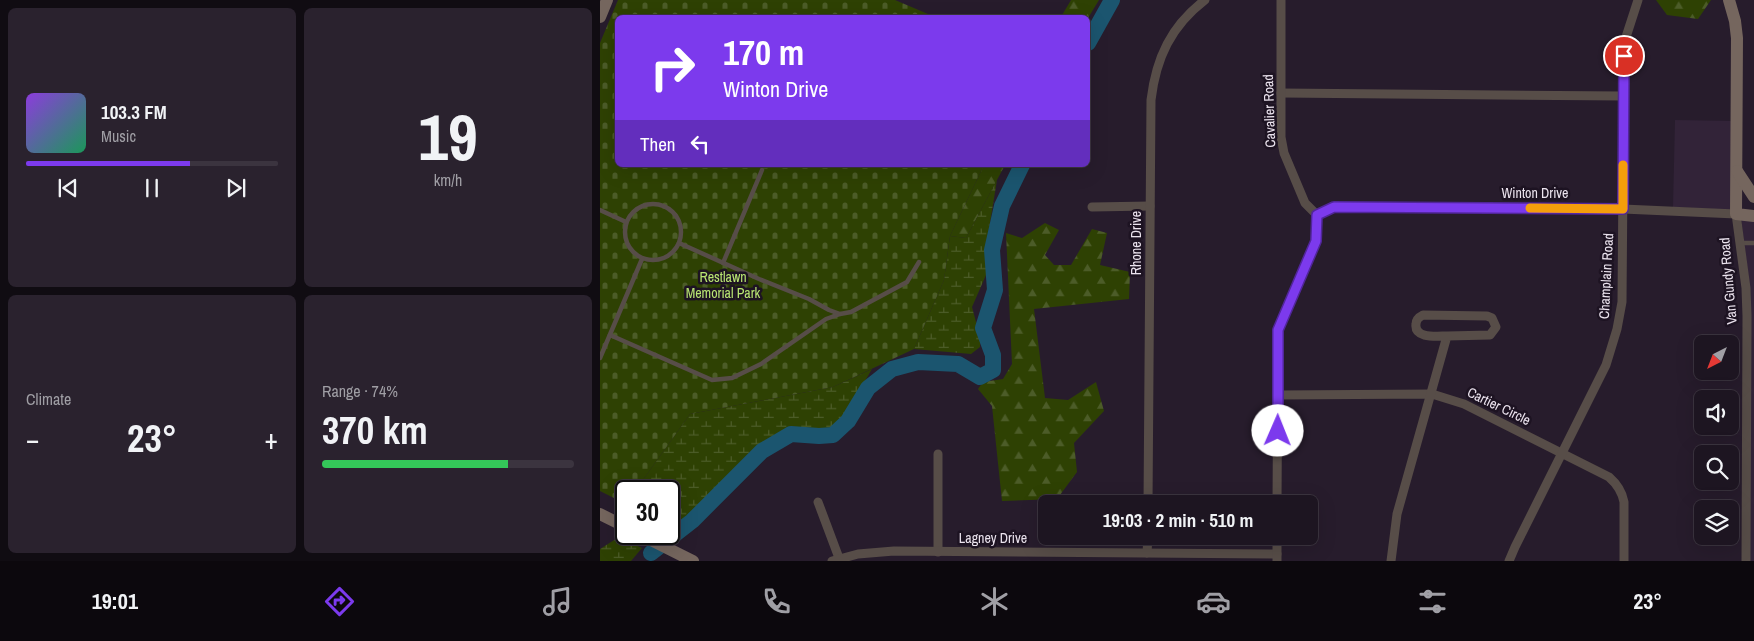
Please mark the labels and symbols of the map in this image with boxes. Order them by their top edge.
pin [1603,35,1645,77]
street label: Cavalier Road [1259,74,1279,148]
street label: Winton Drive [1502,184,1569,202]
street label: Rhone Drive [1127,211,1145,275]
street label: Champlain Road [1595,233,1617,319]
street label: Van Gundy Road [1715,237,1741,325]
park label: Restlawn Memorial Park [686,268,761,302]
north arrow [1694,335,1739,380]
street label: Cartier Circle [1464,383,1534,429]
position arrow [1251,404,1303,456]
speed limit sign: 30 [615,480,680,545]
street label: Lagney Drive [959,529,1027,547]

